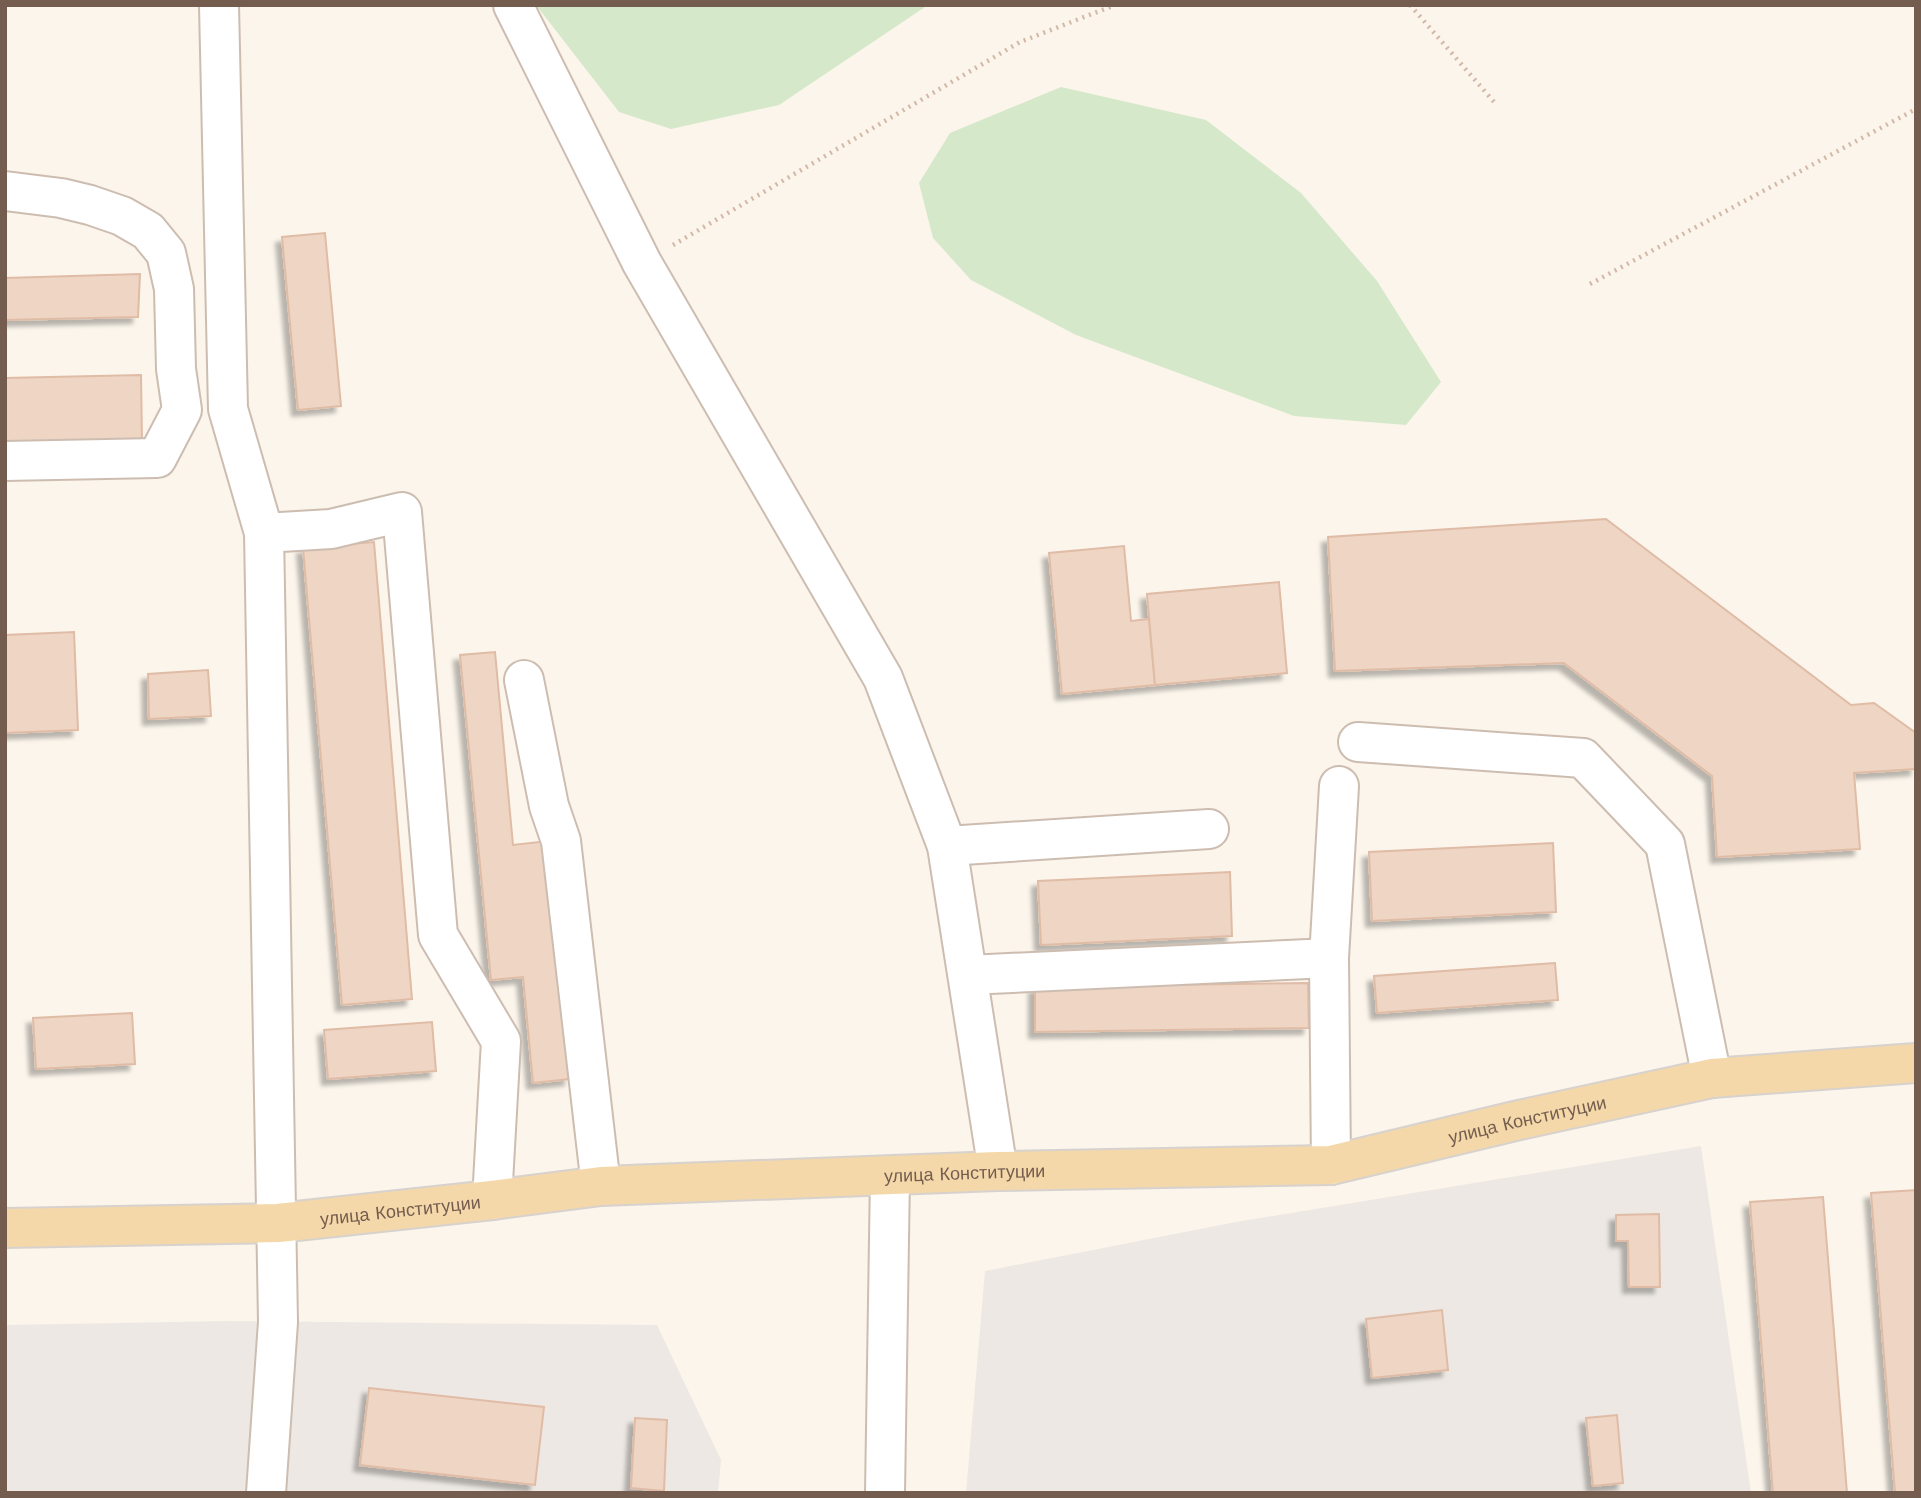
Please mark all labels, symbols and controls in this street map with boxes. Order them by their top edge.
street label: улица Конституции [1446,1091,1608,1147]
street label: улица Конституции [884,1160,1045,1186]
street label: улица Конституции [319,1191,482,1229]

